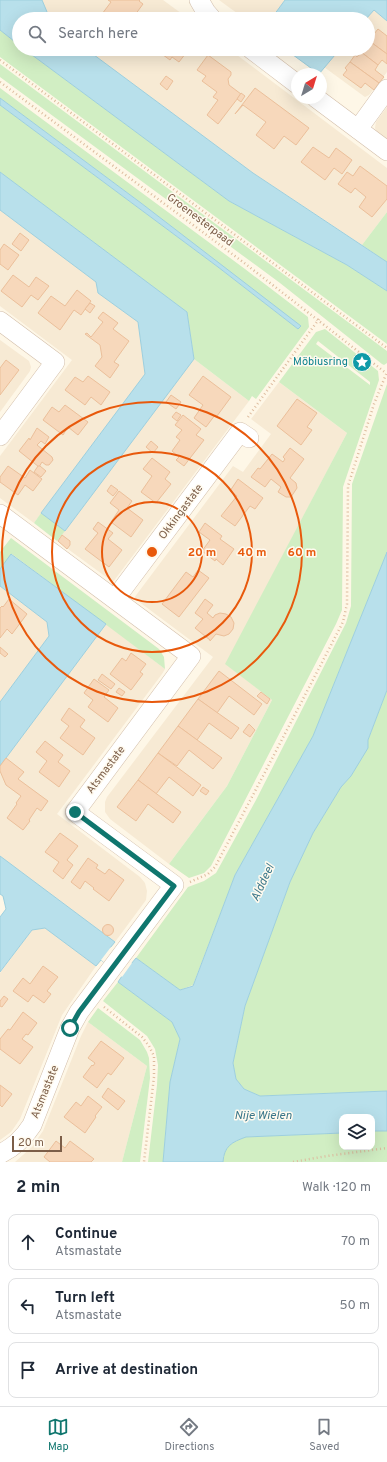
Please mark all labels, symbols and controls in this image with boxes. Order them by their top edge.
search box [12,12,375,56]
icon: search [26,23,48,45]
text: Search here [58,25,138,44]
north arrow [291,68,327,104]
street label: Groenesterpaad [164,190,236,250]
place icon: Möbiusring [351,351,373,373]
place label: Möbiusring [293,355,348,369]
street label: Okkingastate [156,482,206,542]
centre of rings [145,545,159,559]
text: 20 m [188,545,216,561]
text: 40 m [237,545,267,561]
text: 60 m [288,545,316,561]
street label: Atsmastate [83,743,129,797]
route end [66,803,84,821]
water label: Alddeel [247,861,279,904]
route start [61,1019,79,1037]
street label: Atsmastate [28,1063,62,1121]
water label: Nije Wielen [234,1108,292,1124]
map controls [339,1114,375,1150]
button: layers [339,1114,375,1150]
scale bar [12,1134,62,1153]
text: 20 m [18,1136,44,1150]
text: 2 min [16,1177,60,1199]
text: Walk · 120 m [302,1180,371,1196]
text: Continue [55,1225,117,1244]
icon: ahead [17,1231,39,1253]
text: 70 m [341,1234,370,1250]
text: Atsmastate [55,1244,122,1260]
text: Turn left [55,1289,115,1308]
icon: left [17,1295,39,1317]
text: 50 m [340,1298,370,1314]
text: Atsmastate [55,1308,122,1324]
icon: arrive [17,1359,39,1381]
text: Arrive at destination [55,1361,198,1380]
tab: Map [47,1416,69,1454]
tab: Directions [164,1416,214,1454]
tab: Saved [309,1416,340,1454]

